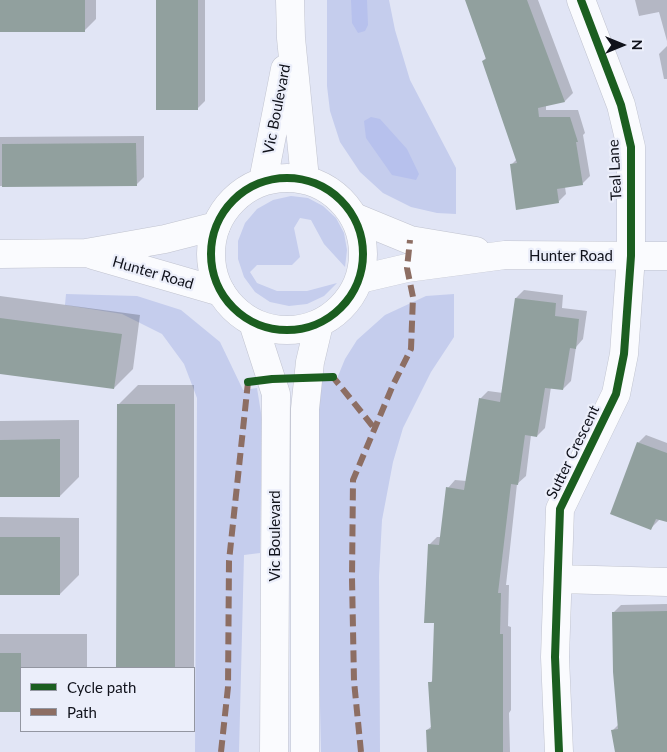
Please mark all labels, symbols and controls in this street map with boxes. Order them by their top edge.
north arrow [597,20,647,70]
text: N [629,40,646,50]
street label: Vic Boulevard [259,63,295,155]
street label: Teal Lane [604,139,626,201]
street label: Hunter Road [529,247,613,265]
street label: Hunter Road [110,253,196,293]
street label: Sutter Crescent [543,402,603,502]
street label: Vic Boulevard [266,490,284,582]
legend [20,667,195,732]
text: Cycle path [67,678,136,696]
text: Path [67,703,97,721]

